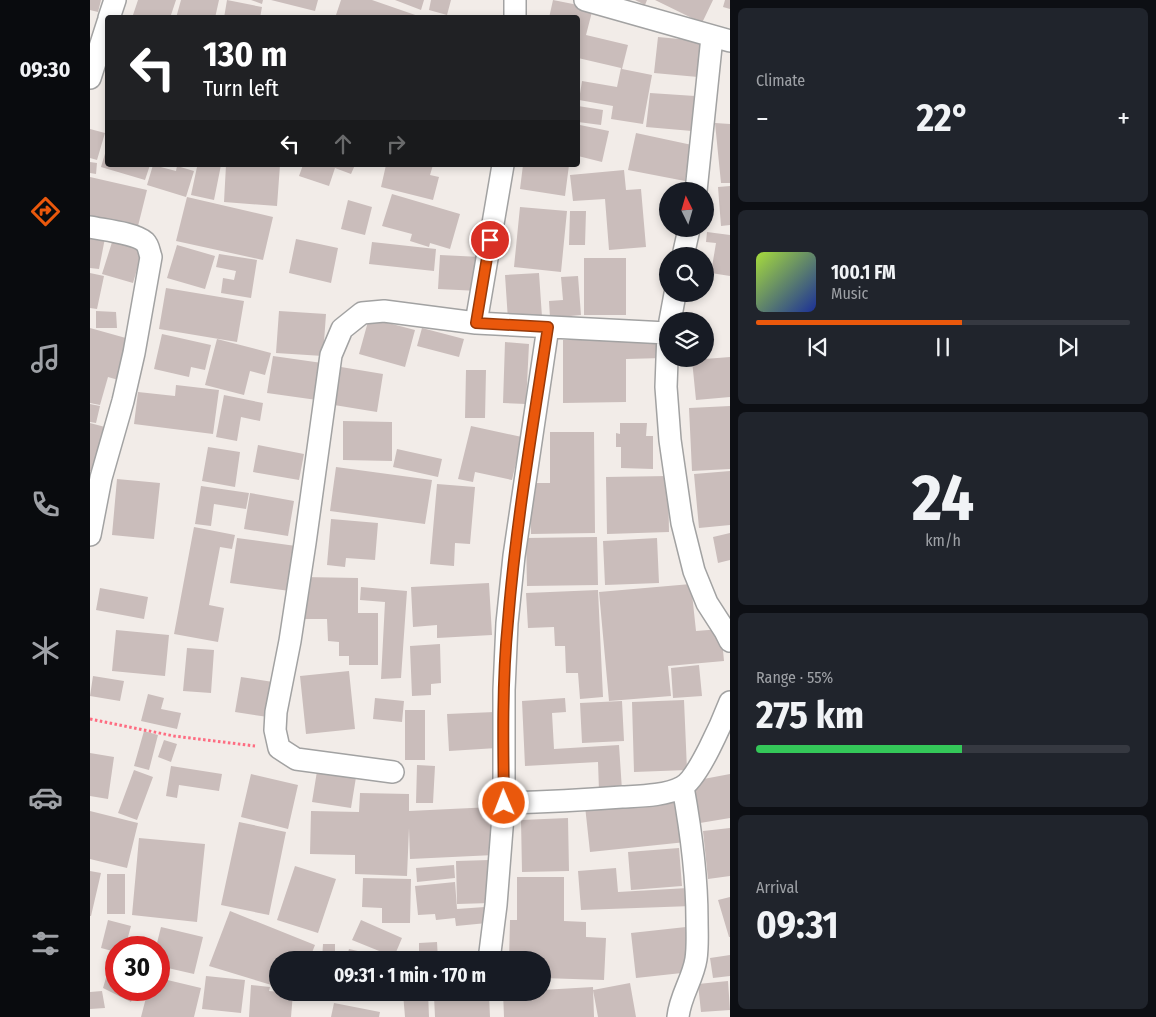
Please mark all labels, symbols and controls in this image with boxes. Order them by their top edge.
text: 130 m [203,33,287,75]
icon: left [120,35,185,100]
text: 09:30 [19,56,71,83]
text: Climate [756,71,805,90]
text: Turn left [203,75,279,102]
text: 22° [916,95,969,141]
text: − [756,102,769,135]
text: + [1117,102,1130,135]
icon: left [276,130,304,158]
icon: ahead [329,130,357,158]
icon: right [382,130,410,158]
north arrow [659,182,714,238]
map controls [659,182,714,367]
icon: directions [28,194,63,229]
pin [469,219,511,261]
icon: arrive [476,226,504,254]
button: search [659,247,714,302]
text: 100.1 FM [831,261,896,284]
text: Music [831,284,868,303]
button: layers [659,312,714,367]
icon: previous [804,333,832,361]
icon: pause [929,333,957,361]
icon: next [1054,333,1082,361]
icon: music [28,341,63,376]
text: 24 [912,459,974,537]
icon: phone [28,487,63,522]
text: km/h [925,531,961,550]
icon: climate [28,633,63,668]
text: Range · 55% [756,668,833,687]
text: 275 km [756,692,864,738]
position arrow [477,776,529,828]
icon: car [28,780,63,815]
text: Arrival [756,878,798,897]
text: 09:31 [756,902,839,948]
icon: filters [28,926,63,961]
speed limit sign: 30 [105,936,170,1001]
text: 09:31 · 1 min · 170 m [334,964,486,987]

